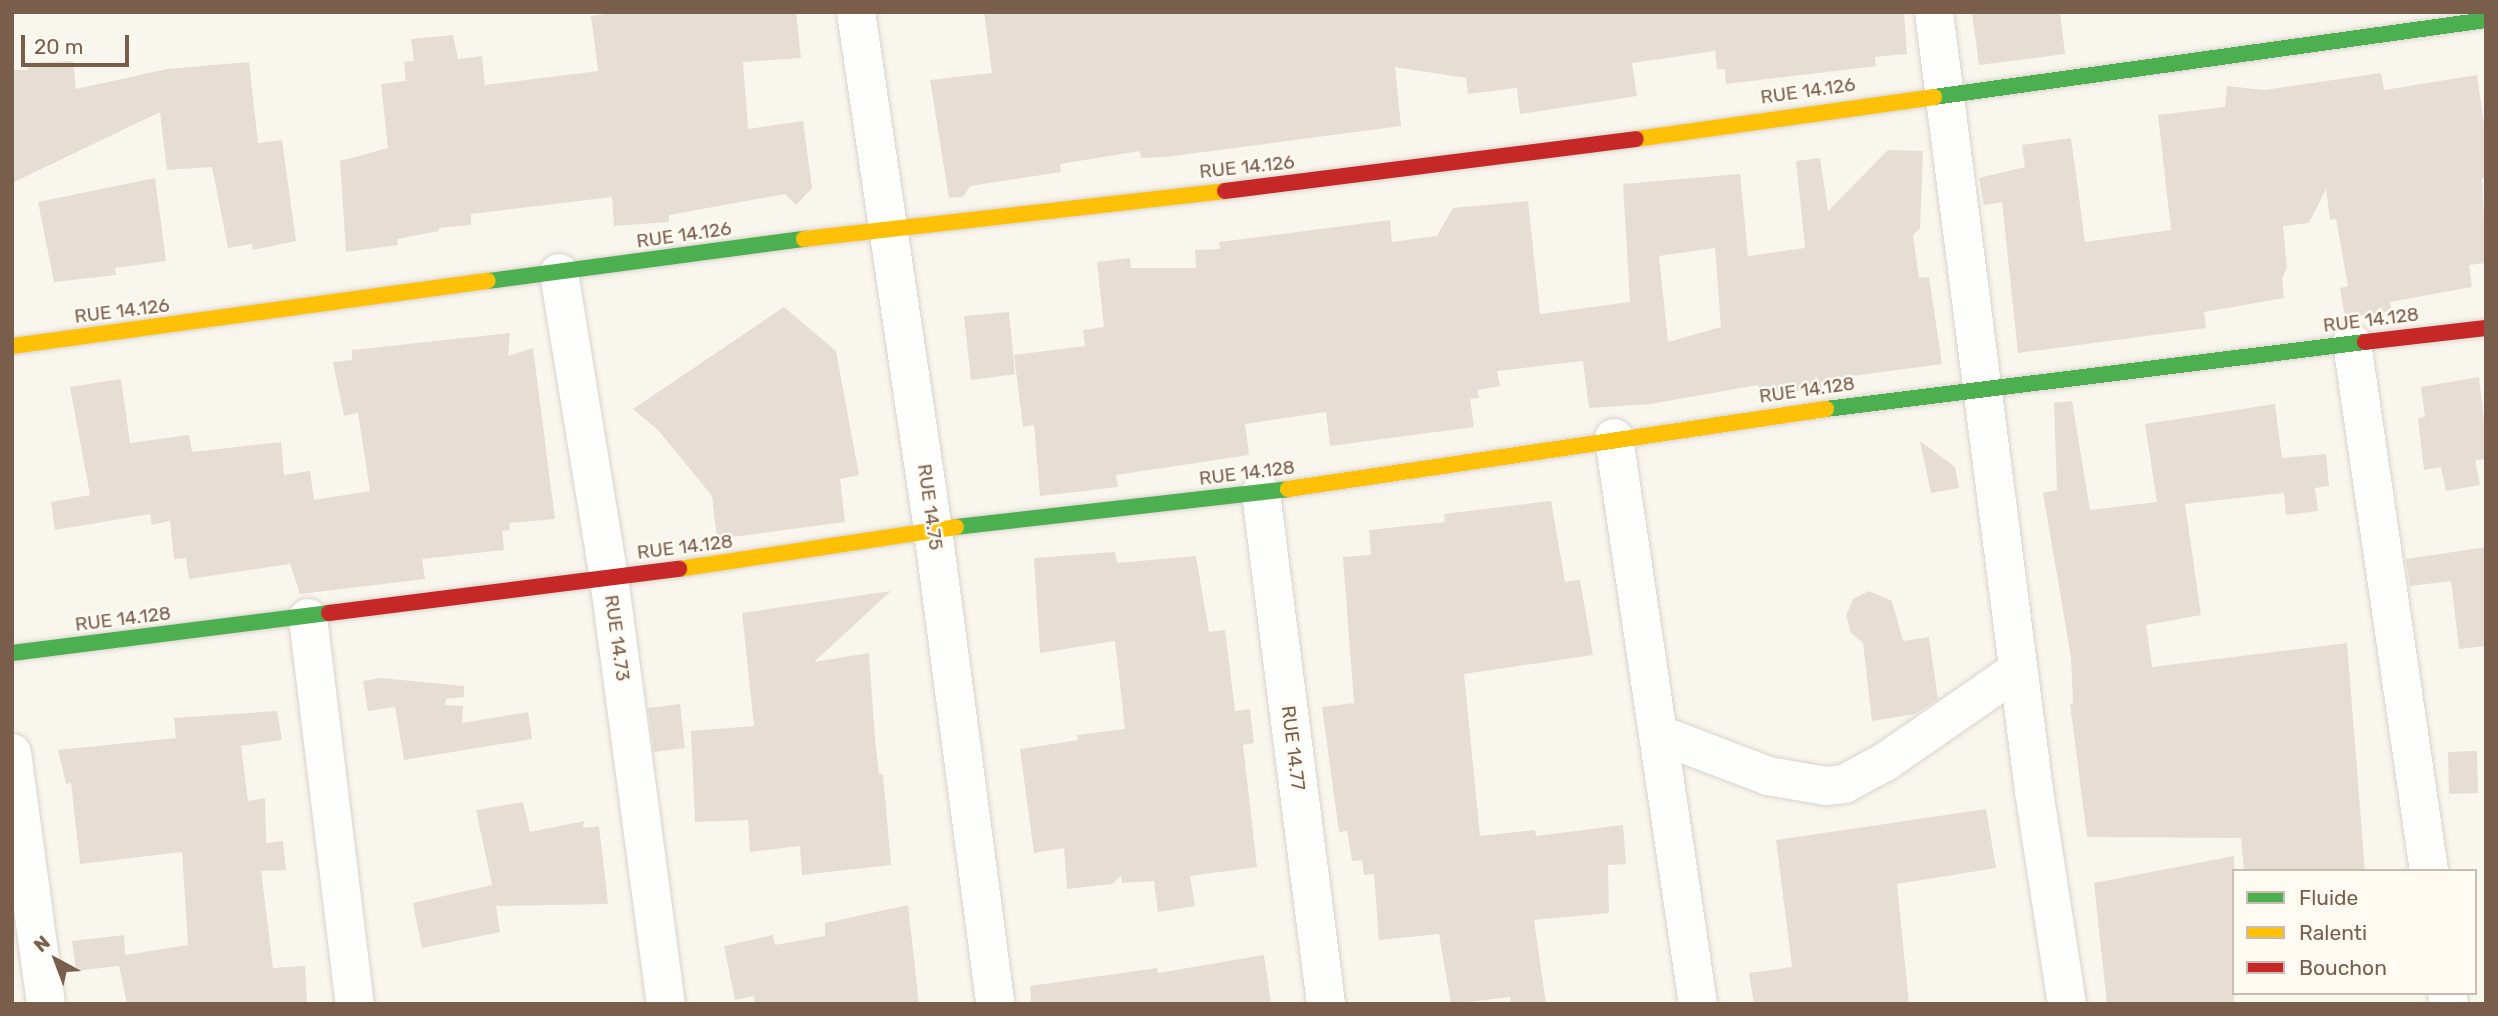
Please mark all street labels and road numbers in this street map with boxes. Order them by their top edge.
street label: RUE 14.126 [1759,73,1857,109]
street label: RUE 14.126 [1198,151,1296,183]
street label: RUE 14.126 [635,217,733,253]
street label: RUE 14.126 [73,294,171,328]
street label: RUE 14.128 [2322,303,2420,337]
street label: RUE 14.128 [1758,372,1856,408]
street label: RUE 14.128 [1198,456,1296,490]
street label: RUE 14.75 [913,462,947,552]
street label: RUE 14.128 [636,530,734,564]
street label: RUE 14.73 [600,593,634,683]
street label: RUE 14.128 [74,602,172,636]
street label: RUE 14.77 [1276,704,1310,792]

